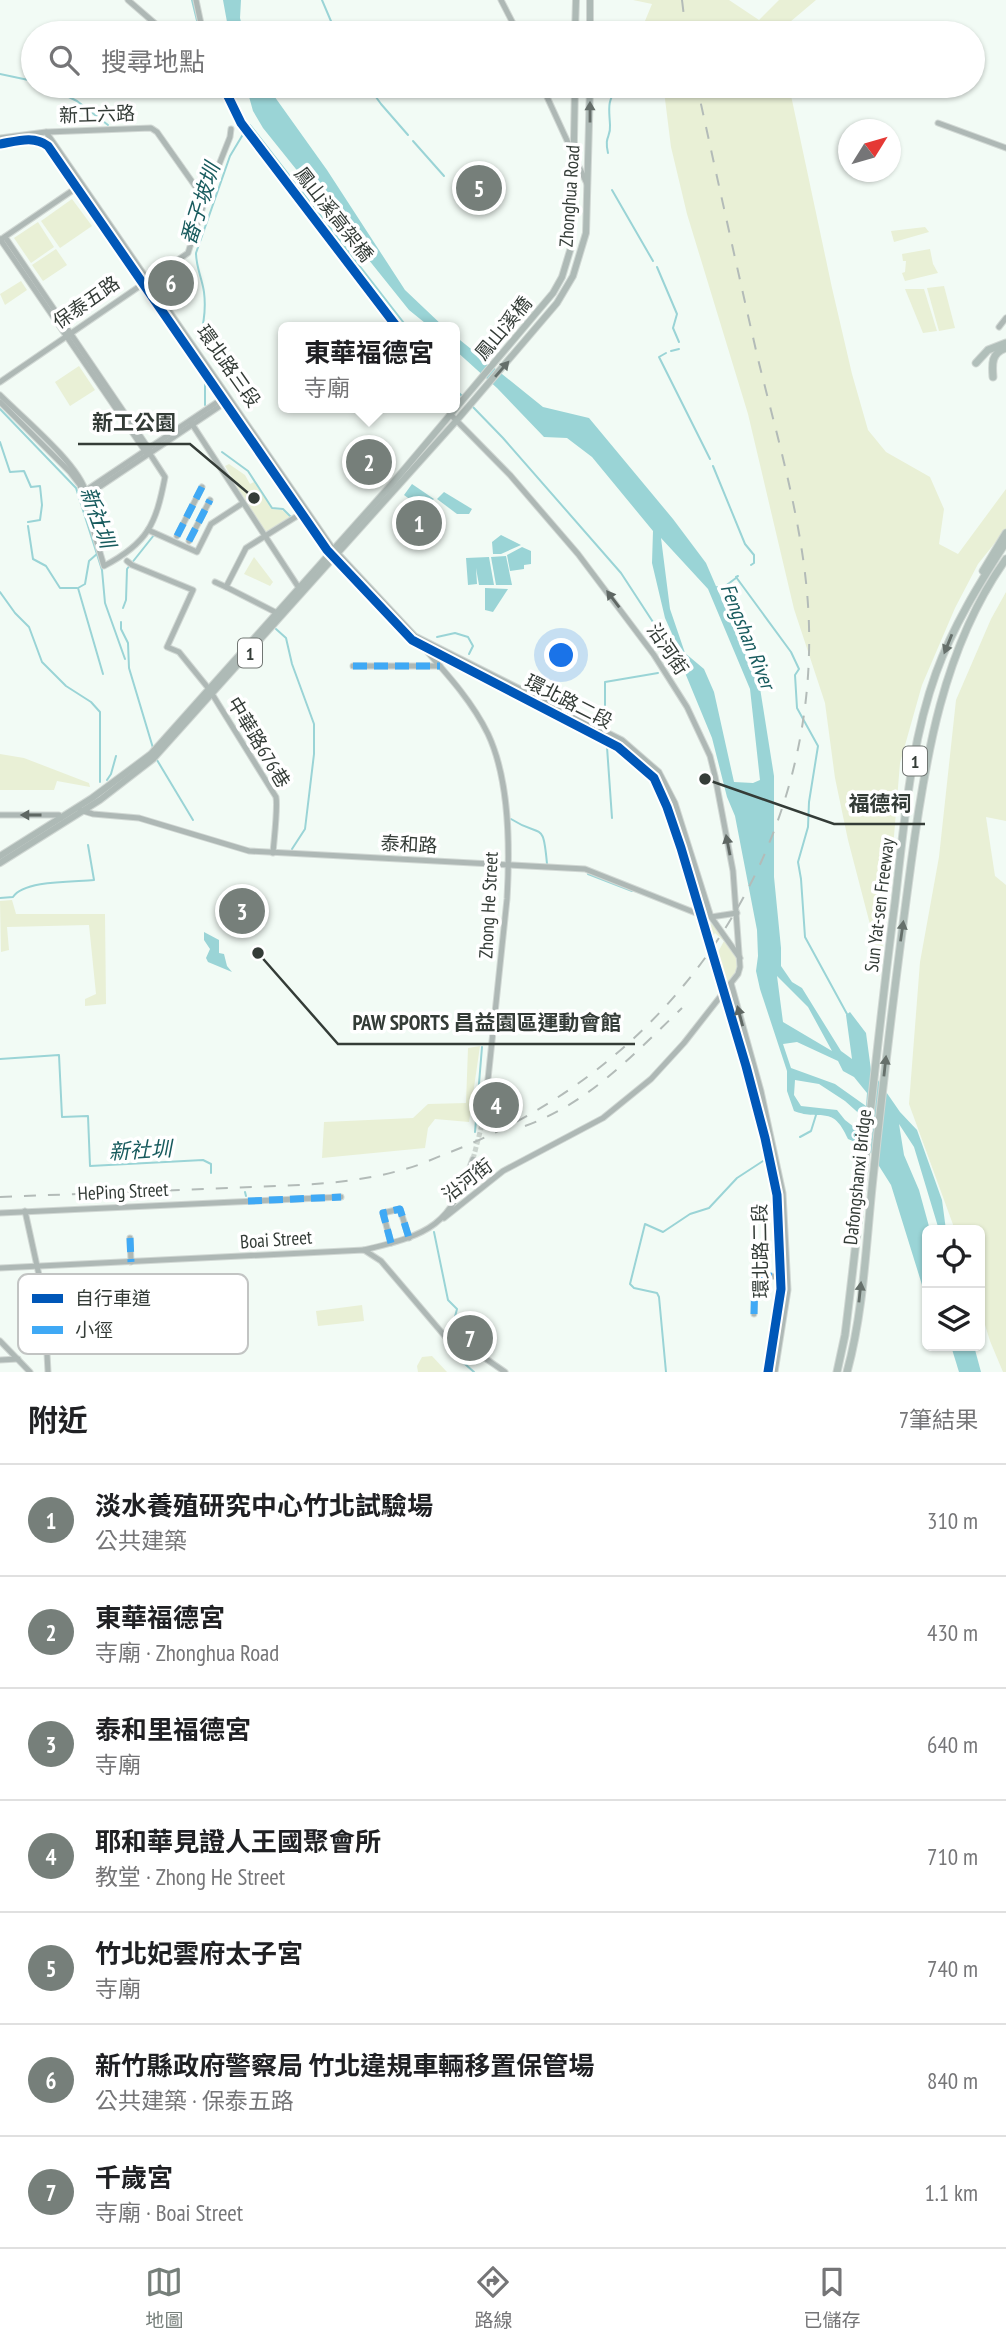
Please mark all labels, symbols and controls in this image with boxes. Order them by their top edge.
search box [21,21,985,98]
icon: search [45,41,83,79]
text: 搜尋地點 [101,45,205,78]
street label: 新工六路 [59,101,135,127]
one-way arrow [584,101,596,123]
north arrow [838,119,901,182]
street label: Zhonghua Road [553,144,585,248]
water label: 番子坡圳 [174,157,227,248]
street label: 鳳山溪高架橋 [289,162,379,266]
pin: 5 [456,162,502,214]
pin: 6 [148,257,194,309]
street label: 保泰五路 [48,270,124,334]
street label: 鳳山溪橋 [469,291,537,365]
street label: 環北路三段 [192,320,266,412]
popup [278,322,460,413]
text: 東華福德宮 [304,336,434,369]
one-way arrow [494,360,510,378]
text: 寺廟 [304,373,350,402]
callout: 新工公園 [78,402,190,444]
text: 新工公園 [92,409,176,436]
pin: 2 [346,436,392,488]
water label: 新社圳 [75,483,122,554]
pin: 1 [396,497,442,549]
water label: Fengshan River [715,579,783,696]
one-way arrow [606,589,620,608]
street label: 沿河街 [642,619,694,679]
one-way arrow [942,633,953,654]
road number: 1 [238,638,262,668]
your location [544,638,578,672]
street label: 環北路二段 [521,669,617,733]
street label: 中華路676巷 [223,692,295,792]
road number: 1 [903,746,927,776]
callout: 福德祠 [834,782,925,824]
text: 福德祠 [849,790,912,817]
one-way arrow [20,809,42,821]
street label: 泰和路 [380,831,438,857]
one-way arrow [723,834,734,856]
street label: Sun Yat-sen Freeway [859,836,899,973]
street label: Zhong He Street [473,850,503,959]
pin: 3 [219,885,265,937]
one-way arrow [897,920,908,942]
callout: PAW SPORTS 昌益園區運動會館 [338,1002,635,1044]
one-way arrow [735,1005,745,1026]
text: PAW SPORTS 昌益園區運動會館 [352,1009,622,1036]
one-way arrow [880,1054,891,1076]
pin: 4 [473,1079,519,1131]
street label: Dafongshanxi Bridge [838,1108,876,1246]
water label: 新社圳 [108,1135,175,1165]
street label: 沿河街 [437,1153,497,1207]
street label: HePing Street [77,1177,170,1205]
street label: 環北路二段 [747,1203,773,1299]
street label: Boai Street [239,1224,314,1253]
map controls [922,1225,985,1351]
button: locate [922,1225,985,1288]
legend [18,1274,248,1354]
one-way arrow [855,1280,866,1302]
text: 自行車道 [75,1286,151,1310]
button: layers [922,1288,985,1351]
pin: 7 [447,1312,493,1364]
text: 小徑 [75,1318,113,1342]
text: 附近 [28,1400,88,1439]
text: 7筆結果 [899,1405,978,1434]
text: 淡水養殖研究中心竹北試驗場 [95,1489,433,1522]
text: 1 [46,1506,57,1535]
text: 310 m [927,1506,978,1535]
text: 公共建築 [95,1526,187,1555]
text: 東華福德宮 [95,1601,225,1634]
text: 2 [46,1618,57,1647]
text: 430 m [927,1618,978,1647]
text: 寺廟 · Zhonghua Road [95,1638,279,1667]
text: 泰和里福德宮 [95,1713,251,1746]
text: 3 [46,1730,57,1759]
text: 640 m [927,1730,978,1759]
text: 寺廟 [95,1750,141,1779]
text: 耶和華見證人王國聚會所 [95,1825,381,1858]
text: 4 [46,1842,57,1871]
text: 710 m [927,1842,978,1871]
text: 教堂 · Zhong He Street [95,1862,285,1891]
text: 竹北妃雲府太子宮 [95,1937,303,1970]
text: 5 [46,1954,57,1983]
text: 740 m [927,1954,978,1983]
text: 寺廟 [95,1974,141,2003]
text: 新竹縣政府警察局 竹北違規車輛移置保管場 [95,2049,594,2082]
text: 6 [46,2066,57,2095]
text: 840 m [927,2066,978,2095]
text: 公共建築 · 保泰五路 [95,2086,294,2115]
text: 千歲宮 [95,2161,173,2194]
text: 7 [46,2178,57,2207]
text: 1.1 km [924,2178,978,2207]
text: 寺廟 · Boai Street [95,2198,243,2227]
tab: 地圖 [145,2263,184,2332]
tab: 路線 [474,2263,513,2332]
tab: 已儲存 [803,2263,861,2332]

